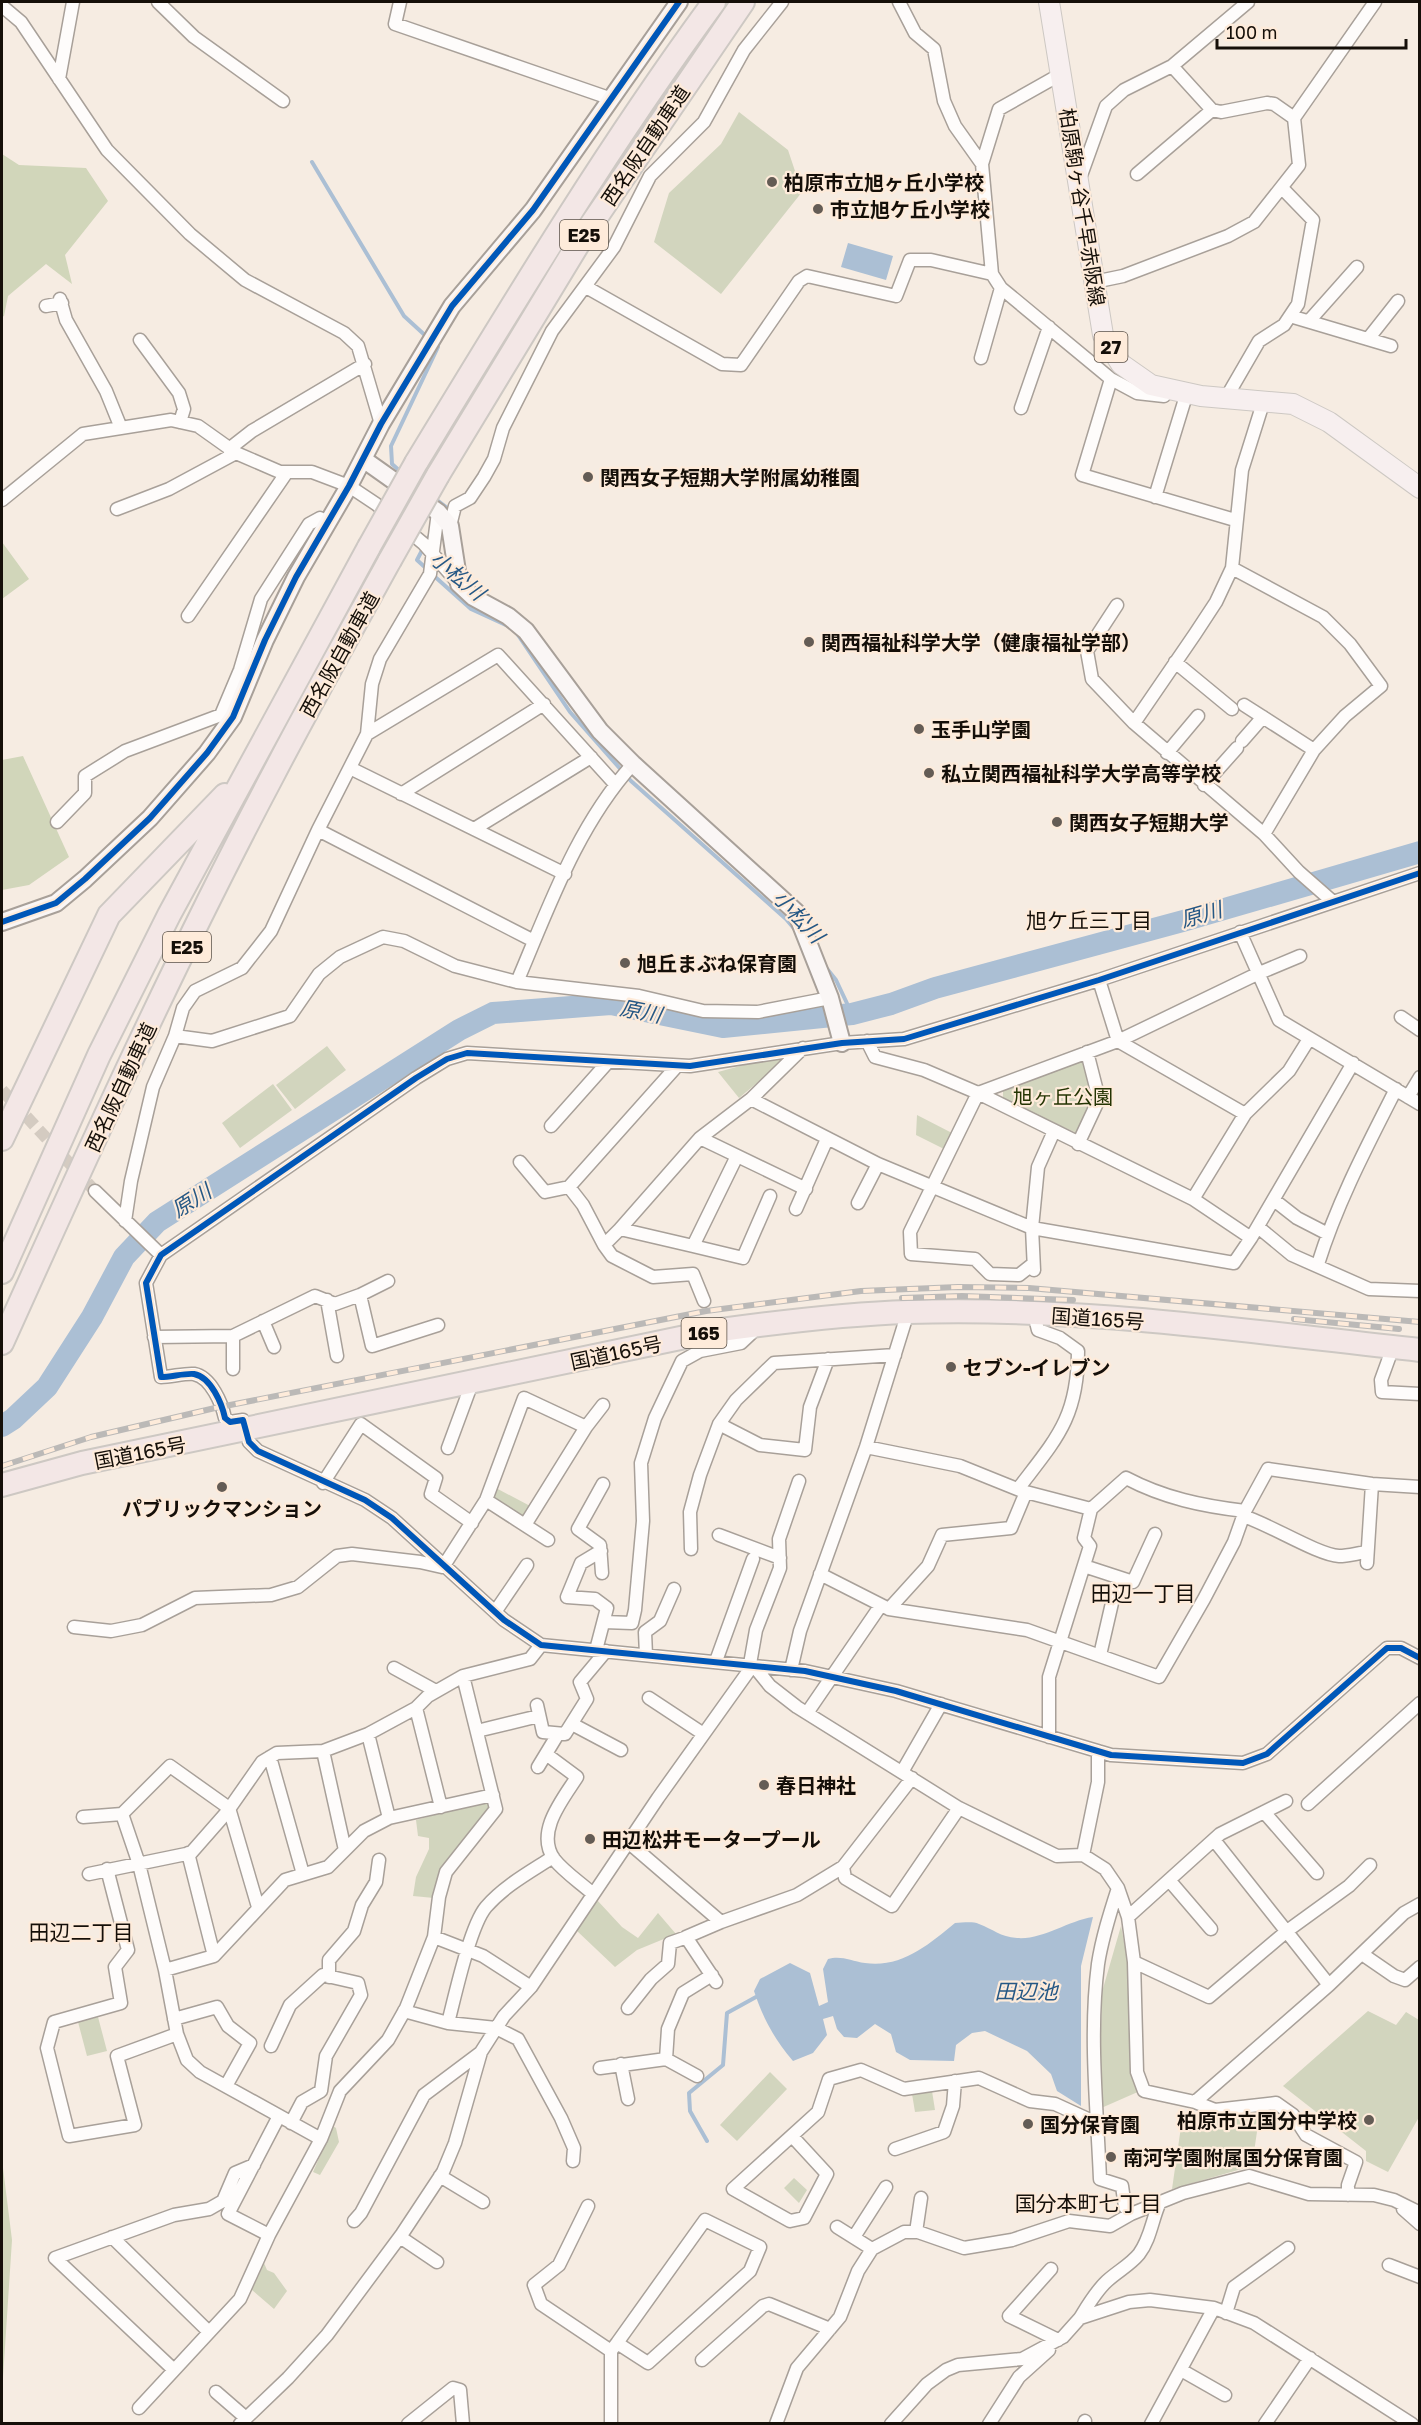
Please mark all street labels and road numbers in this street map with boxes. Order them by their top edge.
street label: 西名阪自動車道 [596,80,694,210]
street label: 柏原駒ヶ谷千早赤阪線 [1056,106,1110,308]
road number: E25 [560,220,608,250]
road number: 27 [1094,332,1128,362]
street label: 西名阪自動車道 [295,587,383,721]
road number: E25 [163,932,211,962]
street label: 西名阪自動車道 [80,1018,160,1156]
street label: 国道165号 [1051,1303,1145,1333]
road number: 165 [682,1318,726,1348]
street label: 国道165号 [568,1331,664,1373]
street label: 国道165号 [92,1431,188,1473]

